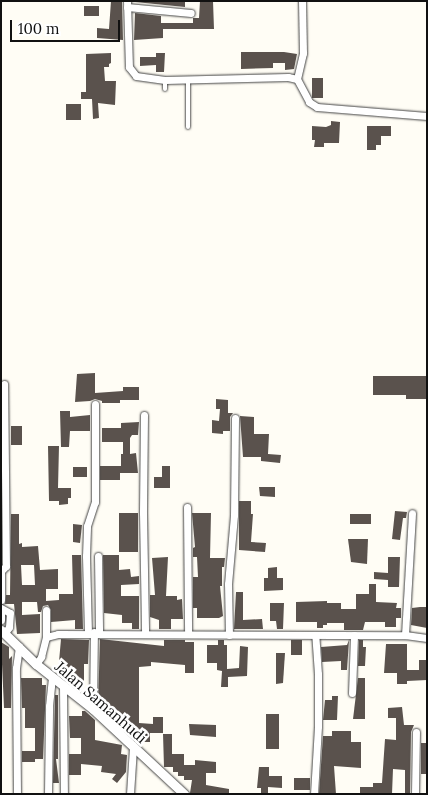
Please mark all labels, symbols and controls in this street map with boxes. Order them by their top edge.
scale bar [12,10,122,42]
text: 100 m [18,19,59,38]
street label: Jalan Samanhudi [51,657,151,747]

